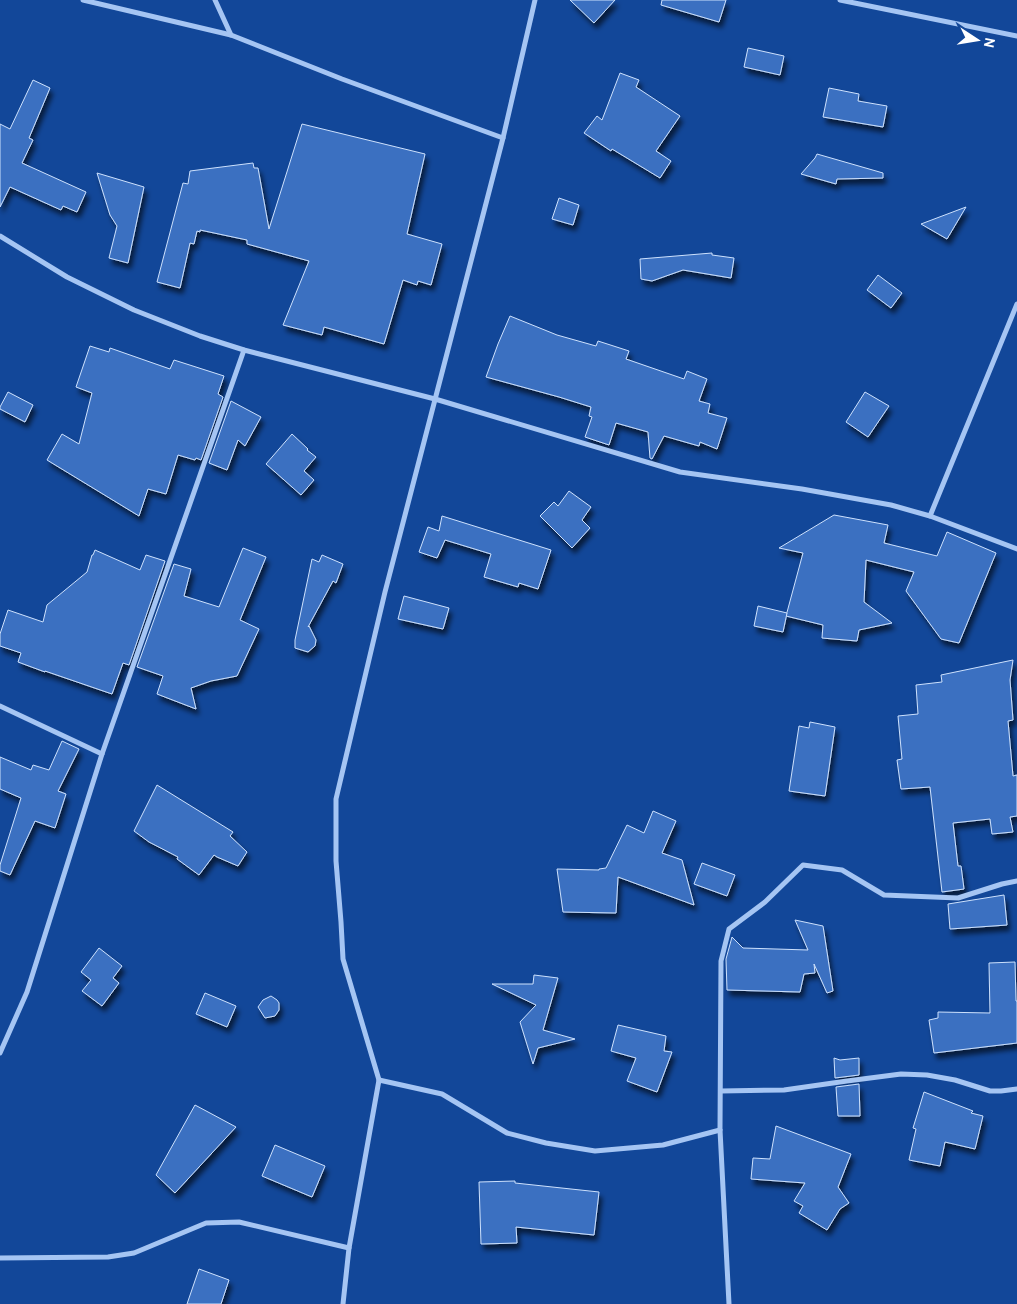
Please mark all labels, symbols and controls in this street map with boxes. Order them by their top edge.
north arrow [952,15,1002,65]
text: N [979,36,998,49]

